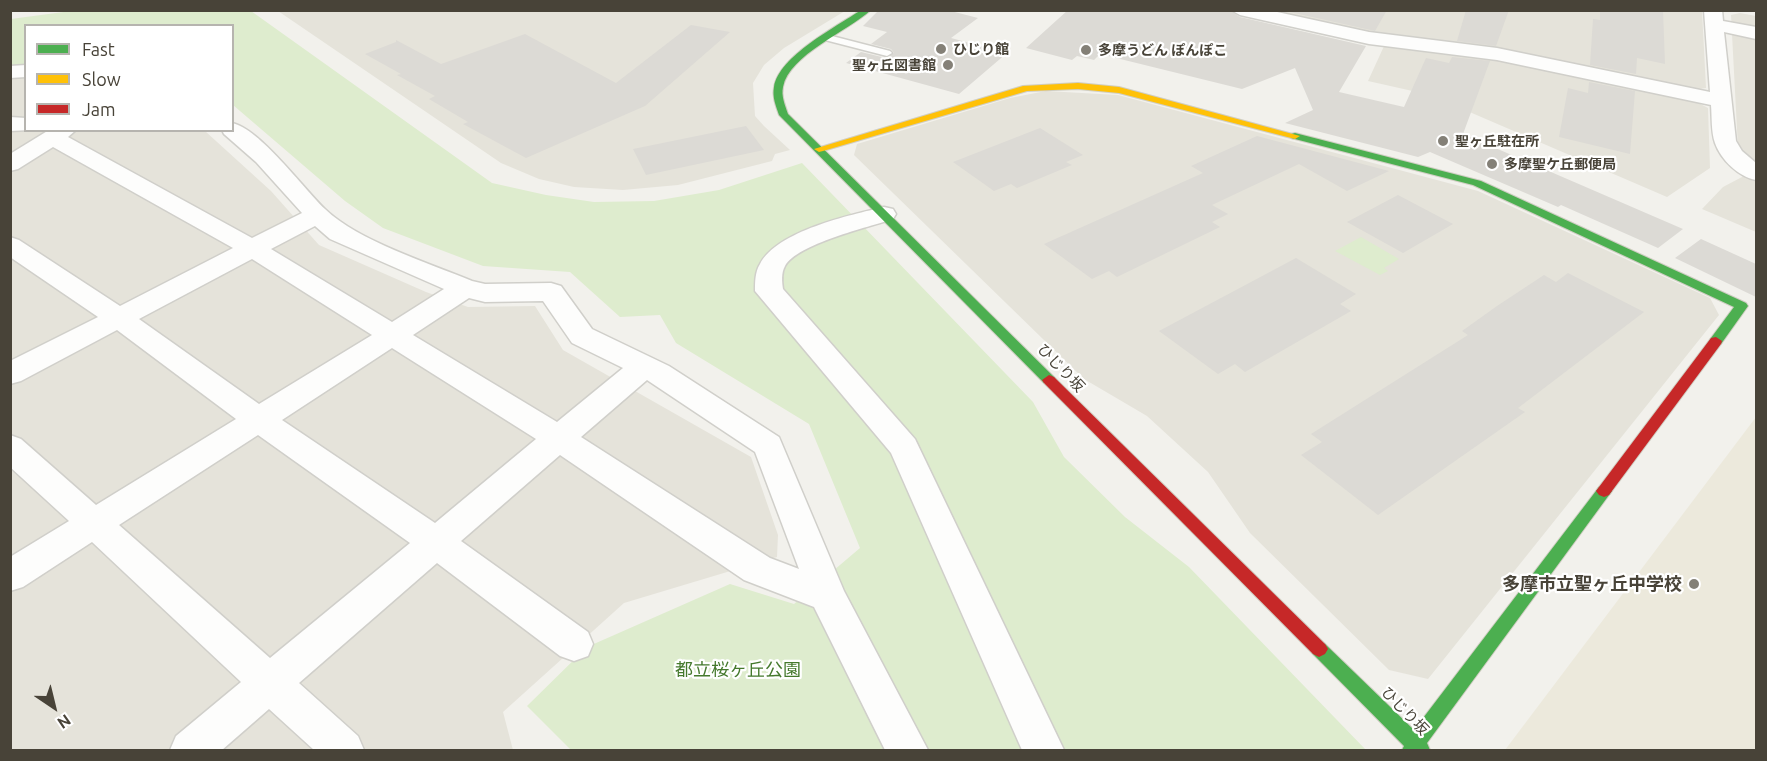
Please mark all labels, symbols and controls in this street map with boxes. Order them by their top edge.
legend [24,24,234,132]
text: Fast [82,39,115,59]
place label: ひじり館 [953,41,1009,57]
marker: ひじり館 [934,42,948,56]
place label: 多摩うどん ぽんぽこ [1098,42,1227,58]
marker: 多摩うどん ぽんぽこ [1079,43,1093,57]
place label: 聖ヶ丘図書館 [852,57,936,73]
marker: 聖ヶ丘図書館 [941,58,955,72]
text: Slow [82,69,121,89]
text: Jam [82,99,116,119]
place label: 聖ヶ丘駐在所 [1455,133,1539,149]
marker: 聖ヶ丘駐在所 [1436,134,1450,148]
place label: 多摩聖ケ丘郵便局 [1504,156,1616,172]
marker: 多摩聖ケ丘郵便局 [1485,157,1499,171]
street label: ひじり坂 [1034,340,1088,396]
place label: 多摩市立聖ヶ丘中学校 [1502,573,1682,595]
marker: 多摩市立聖ヶ丘中学校 [1687,577,1701,591]
park label: 都立桜ヶ丘公園 [675,659,801,681]
north arrow [24,677,84,737]
street label: ひじり坂 [1378,683,1432,739]
text: N [54,711,74,733]

